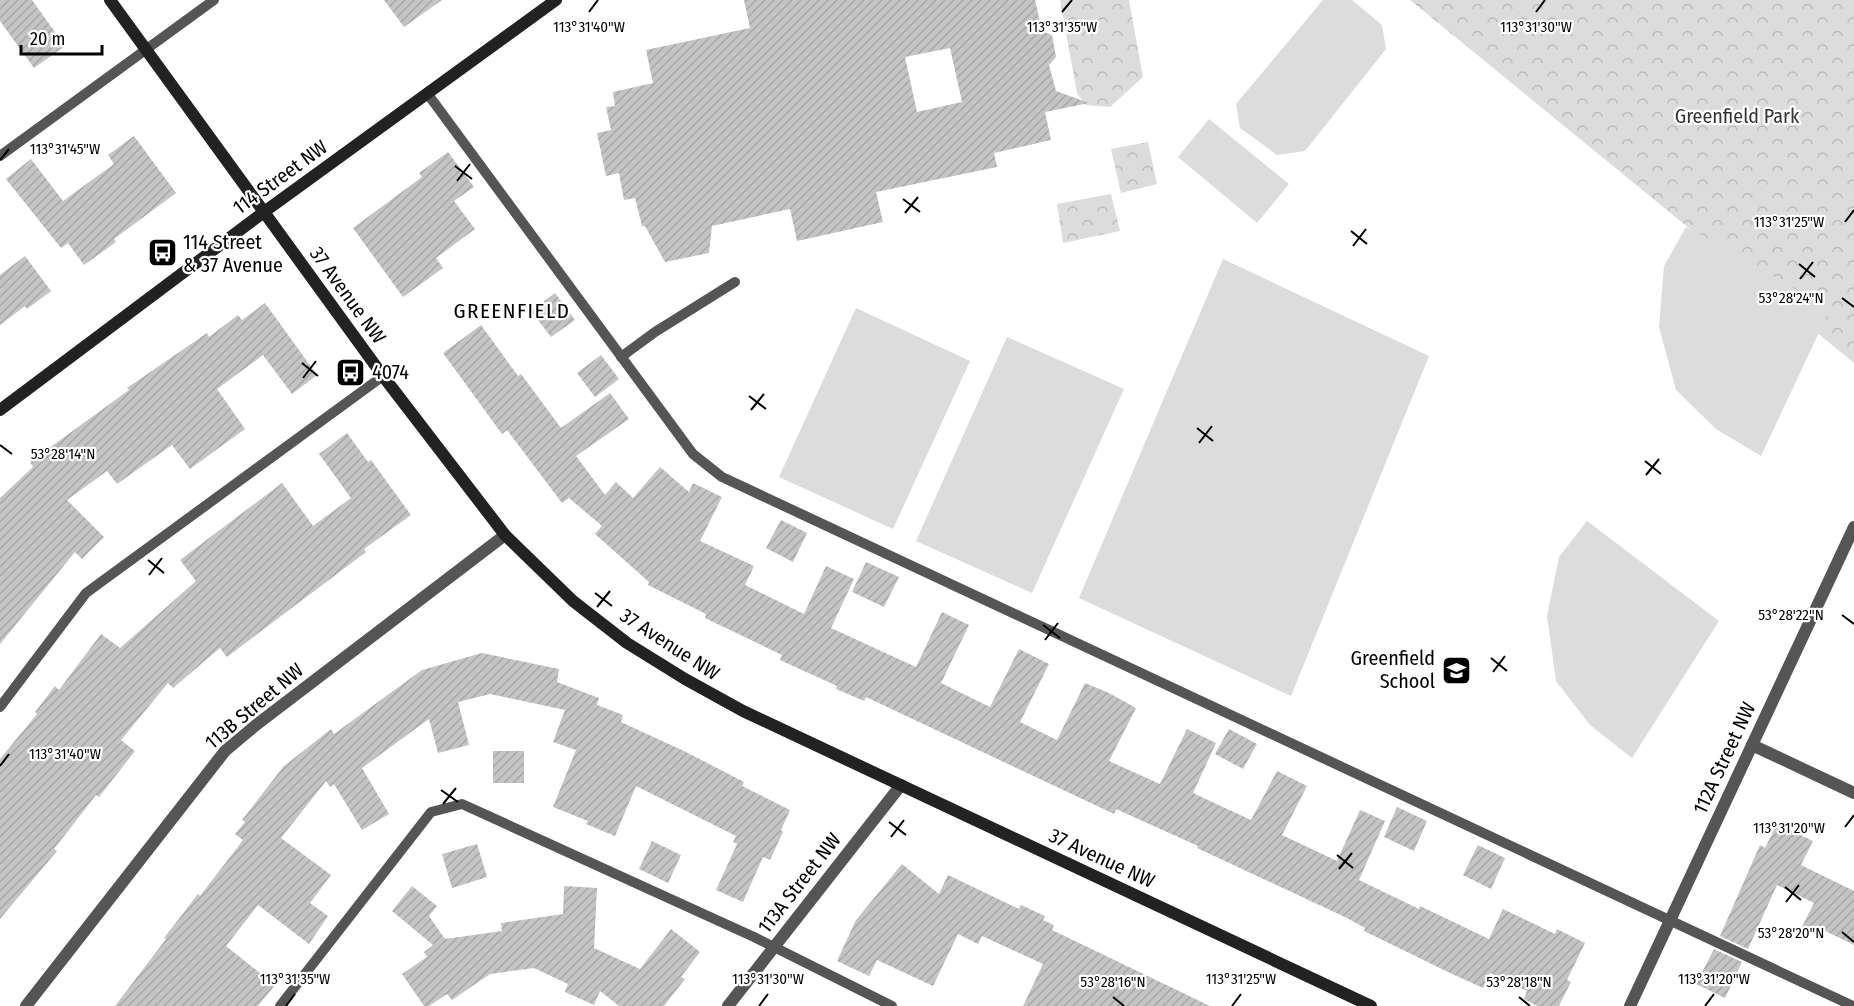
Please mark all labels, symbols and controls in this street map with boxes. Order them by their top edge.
scale bar [21,18,102,56]
text: 113°31'40"W [553,18,625,36]
text: 113°31'35"W [1027,18,1097,36]
text: 113°31'30"W [1500,18,1572,36]
text: 20 m [30,28,65,50]
park label: Greenfield Park [1675,104,1800,128]
street label: 114 Street NW [228,135,332,219]
text: 113°31'45"W [30,140,100,158]
text: 113°31'25"W [1754,213,1824,231]
place label: 114 Street & 37 Avenue [183,230,283,277]
bus stop icon: 114 Street & 37 Avenue [146,237,178,269]
street label: 37 Avenue NW [305,242,391,348]
text: 53°28'24"N [1758,289,1824,307]
district label: GREENFIELD [454,298,570,324]
bus stop icon: 4074 [335,356,367,388]
place label: 4074 [372,360,409,384]
text: 53°28'14"N [31,445,95,463]
street label: 37 Avenue NW [616,603,724,685]
text: 53°28'22"N [1758,606,1824,624]
place label: Greenfield School [1351,646,1435,693]
school or university icon: Greenfield School [1440,654,1472,686]
street label: 113B Street NW [200,658,308,754]
street label: 112A Street NW [1688,698,1760,818]
text: 113°31'40"W [29,745,101,763]
text: 113°31'20"W [1753,819,1825,837]
street label: 37 Avenue NW [1045,823,1159,893]
street label: 113A Street NW [752,828,846,938]
text: 53°28'20"N [1758,924,1824,942]
text: 113°31'35"W [260,970,330,988]
text: 113°31'30"W [732,970,804,988]
text: 113°31'25"W [1206,970,1276,988]
text: 113°31'20"W [1678,970,1750,988]
text: 53°28'16"N [1080,973,1146,991]
text: 53°28'18"N [1486,973,1552,991]

